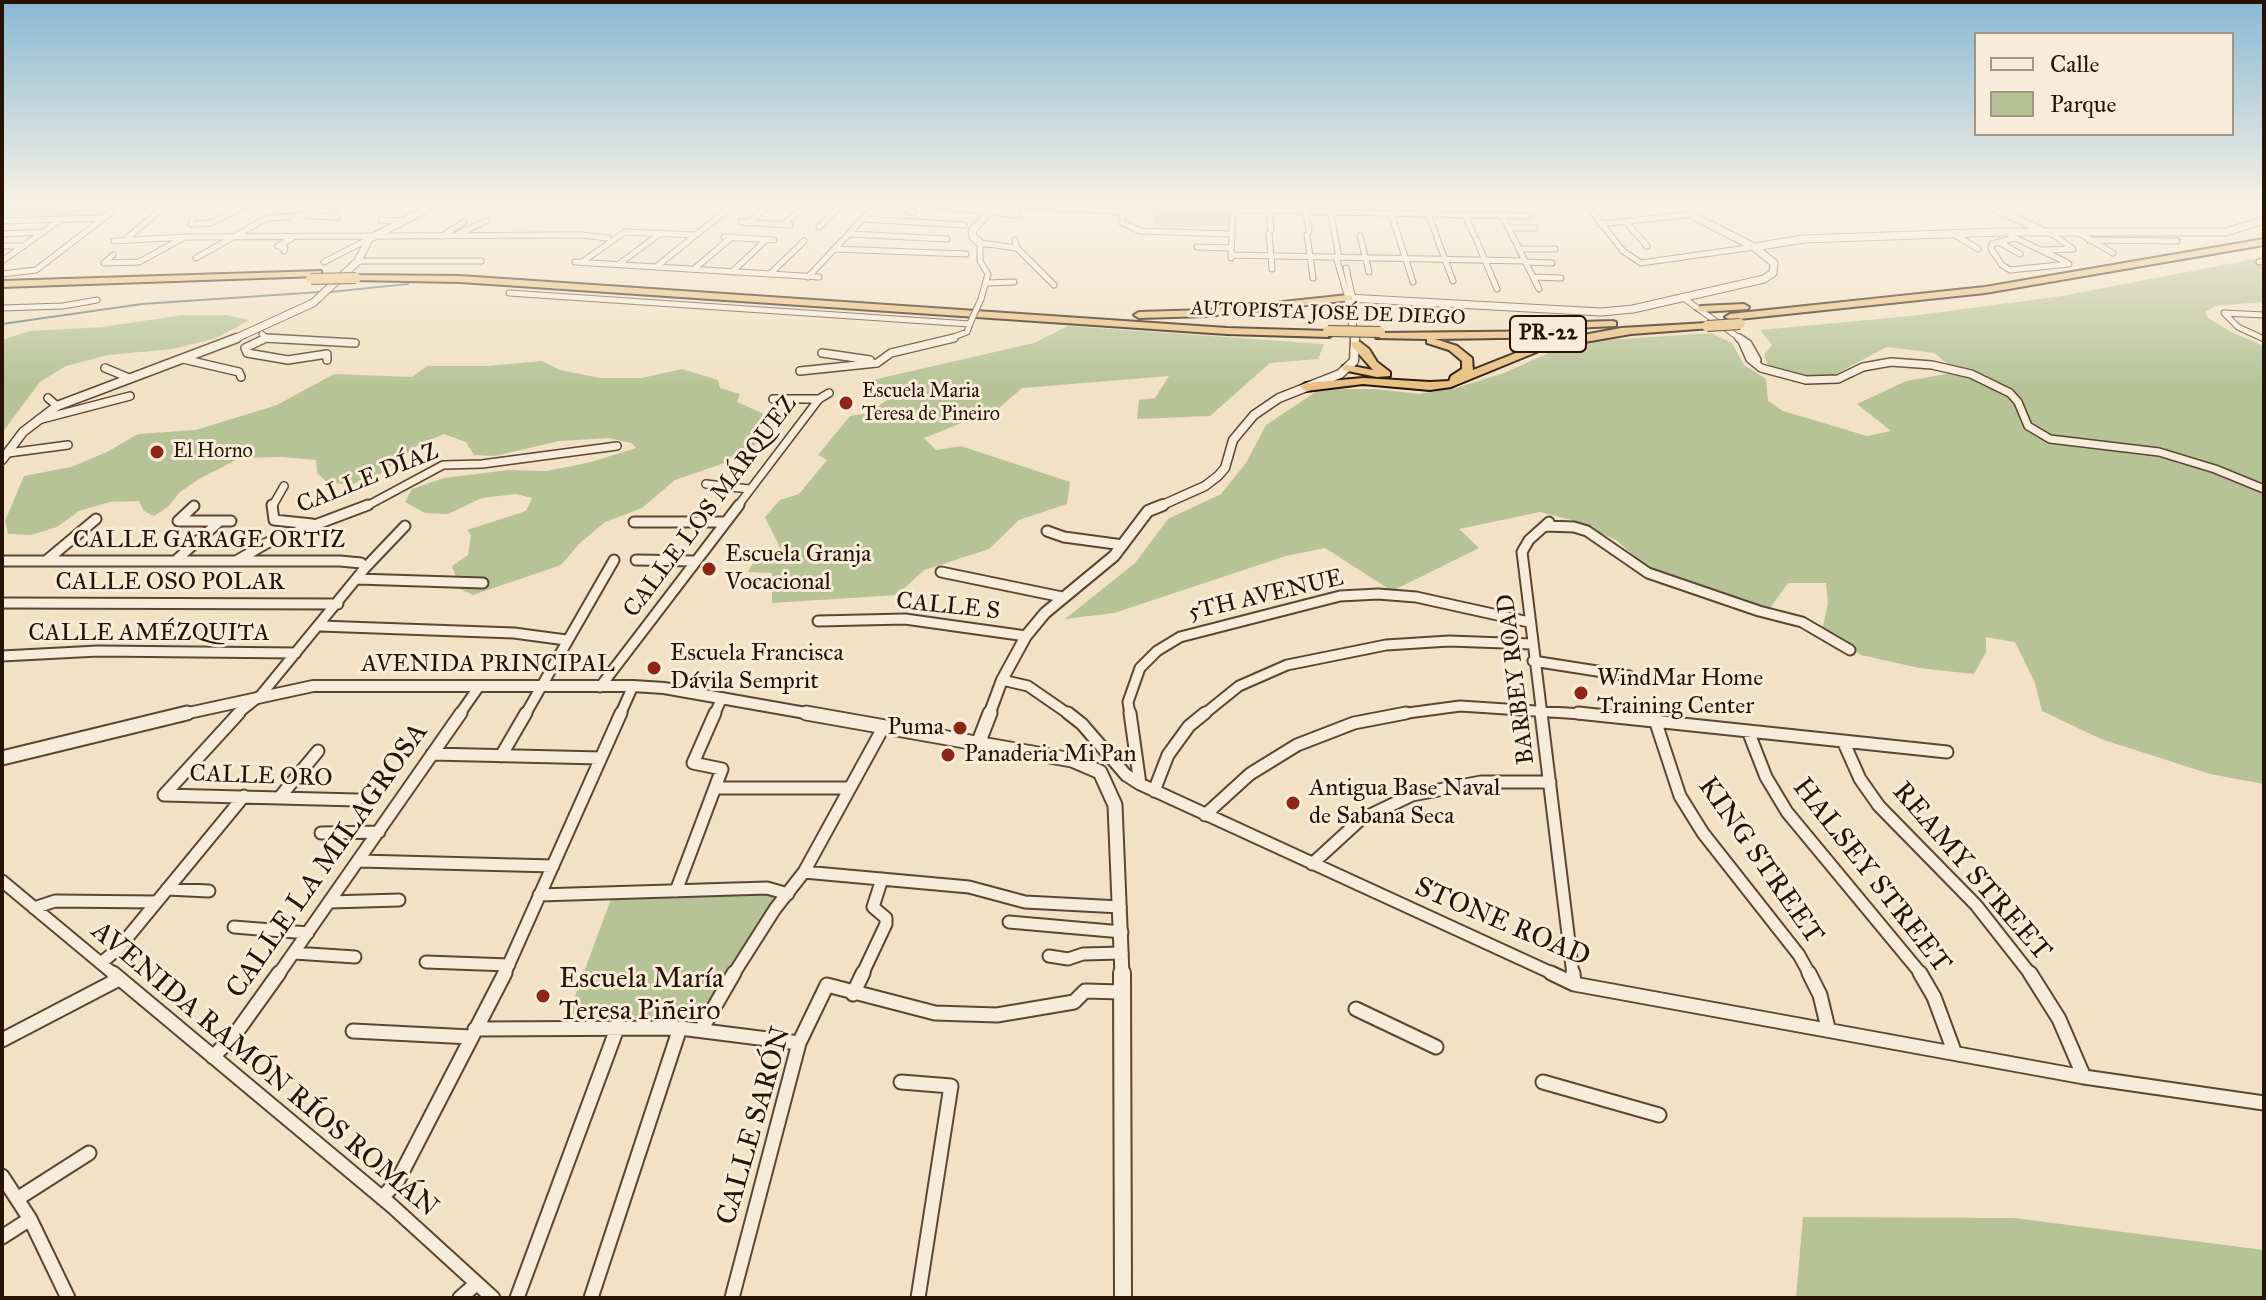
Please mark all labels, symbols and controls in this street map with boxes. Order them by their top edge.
legend [1974,32,2234,136]
text: Calle [2050,49,2099,79]
text: Parque [2050,89,2117,119]
street label: AUTOPISTA JOSÉ DE DIEGO [1190,297,1466,331]
road number: PR-22 [1510,316,1586,352]
place label: Escuela Maria Teresa de Pineiro [862,380,1000,427]
street label: CALLE LOS MÁRQUEZ [618,390,804,624]
marker: Escuela Maria Teresa de Pineiro [837,394,855,412]
street label: CALLE DÍAZ [293,437,443,521]
place label: El Horno [173,440,253,464]
marker: El Horno [148,443,166,461]
street label: CALLE GARAGE ORTIZ [73,527,345,555]
place label: Escuela Granja Vocacional [725,541,871,597]
marker: Escuela Granja Vocacional [700,560,718,578]
street label: 5TH AVENUE [1186,564,1346,628]
street label: CALLE OSO POLAR [55,569,285,597]
street label: CALLE S [895,587,1001,627]
street label: BARBEY ROAD [1492,592,1542,766]
street label: CALLE AMÉZQUITA [28,620,270,648]
place label: Escuela Francisca Dávila Semprit [670,640,844,696]
street label: AVENIDA PRINCIPAL [361,651,615,679]
marker: Escuela Francisca Dávila Semprit [645,659,663,677]
place label: WindMar Home Training Center [1597,665,1763,721]
marker: WindMar Home Training Center [1572,684,1590,702]
place label: Puma [887,714,944,742]
street label: CALLE LA MILAGROSA [220,717,436,1005]
marker: Puma [951,719,969,737]
place label: Panaderia Mi Pan [964,741,1136,769]
marker: Panaderia Mi Pan [939,746,957,764]
street label: CALLE ORO [189,760,333,794]
street label: KING STREET [1690,771,1830,951]
street label: HALSEY STREET [1785,772,1957,980]
place label: Antigua Base Naval de Sabana Seca [1309,775,1500,831]
street label: REAMY STREET [1884,776,2058,968]
marker: Antigua Base Naval de Sabana Seca [1284,794,1302,812]
street label: STONE ROAD [1409,871,1595,975]
street label: AVENIDA RAMÓN RÍOS ROMÁN [84,915,444,1225]
place label: Escuela María Teresa Piñeiro [559,963,724,1029]
marker: Escuela María Teresa Piñeiro [534,987,552,1005]
street label: CALLE SARÓN [711,1023,799,1229]

